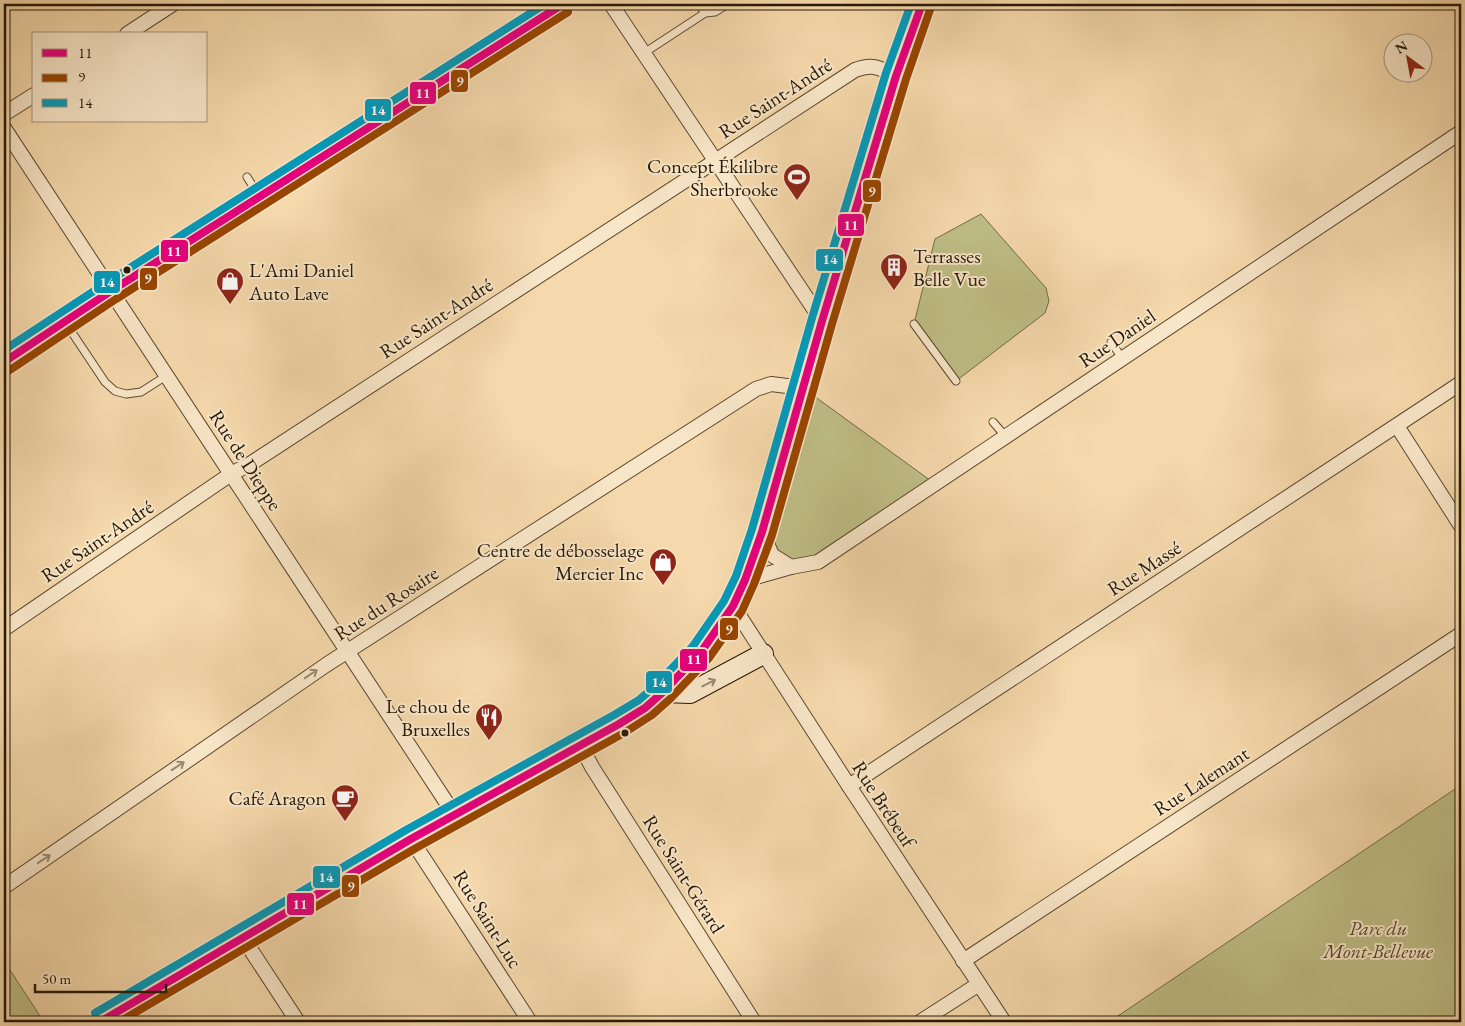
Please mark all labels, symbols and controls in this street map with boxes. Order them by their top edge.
legend [32,32,208,122]
north arrow [1382,32,1432,82]
text: N [1392,36,1411,58]
text: 11 [78,43,92,62]
street label: Rue Saint-André [713,52,837,144]
text: 9 [78,67,85,86]
line badge: 9 [450,69,469,93]
text: 9 [456,72,464,90]
line badge: 11 [409,81,437,105]
text: 11 [416,84,430,102]
text: 14 [78,93,93,112]
line badge: 14 [364,98,392,122]
text: 14 [371,101,386,119]
place label: Concept Ékilibre Sherbrooke [647,153,778,202]
sports icon: Concept Ékilibre Sherbrooke [782,162,812,201]
line badge: 9 [862,179,882,203]
text: 9 [868,182,876,200]
line badge: 11 [837,213,865,237]
text: 11 [844,216,858,234]
line badge: 11 [160,239,189,263]
text: 11 [167,242,181,260]
place label: Terrasses Belle Vue [913,243,986,292]
line badge: 14 [815,248,844,272]
text: 14 [823,250,838,268]
building icon: Terrasses Belle Vue [879,252,909,291]
place label: L'Ami Daniel Auto Lave [248,257,354,306]
unlabelled marker [122,265,132,275]
shop icon: L'Ami Daniel Auto Lave [215,266,245,305]
line badge: 9 [139,267,158,291]
text: 9 [144,269,152,287]
line badge: 14 [93,270,121,294]
street label: Rue Saint-André [374,272,498,364]
text: 14 [100,273,115,291]
street label: Rue Daniel [1073,303,1161,373]
street label: Rue de Dieppe [204,405,288,515]
street label: Rue Saint-André [36,494,158,588]
street label: Rue Massé [1102,534,1186,601]
place label: Centre de débosselage Mercier Inc [477,537,644,586]
shop icon: Centre de débosselage Mercier Inc [648,547,678,586]
street label: Rue du Rosaire [329,560,443,646]
line badge: 9 [719,617,739,641]
text: 9 [725,620,733,638]
line badge: 11 [679,648,708,672]
text: 11 [687,650,701,668]
one-way arrow [304,669,318,679]
line badge: 14 [645,670,673,694]
text: 14 [652,673,667,691]
one-way arrow [702,678,717,688]
place label: Le chou de Bruxelles [386,693,470,742]
restaurant icon: Le chou de Bruxelles [474,702,504,741]
unlabelled marker [620,728,630,738]
street label: Rue Lalemant [1148,740,1254,822]
street label: Rue Brébeuf [846,756,923,854]
one-way arrow [170,761,184,771]
cafe icon: Café Aragon [330,783,360,822]
place label: Café Aragon [229,785,326,811]
street label: Rue Saint-Gérard [637,810,731,939]
one-way arrow [36,853,50,863]
line badge: 14 [312,865,341,889]
street label: Rue Saint-Luc [447,865,529,973]
text: 14 [319,868,334,886]
line badge: 9 [341,874,360,898]
text: 9 [347,877,355,895]
line badge: 11 [286,892,315,916]
text: 11 [293,895,307,913]
park label: Parc du Mont-Bellevue [1322,915,1433,964]
scale bar [35,961,166,993]
text: 50 m [42,969,71,988]

